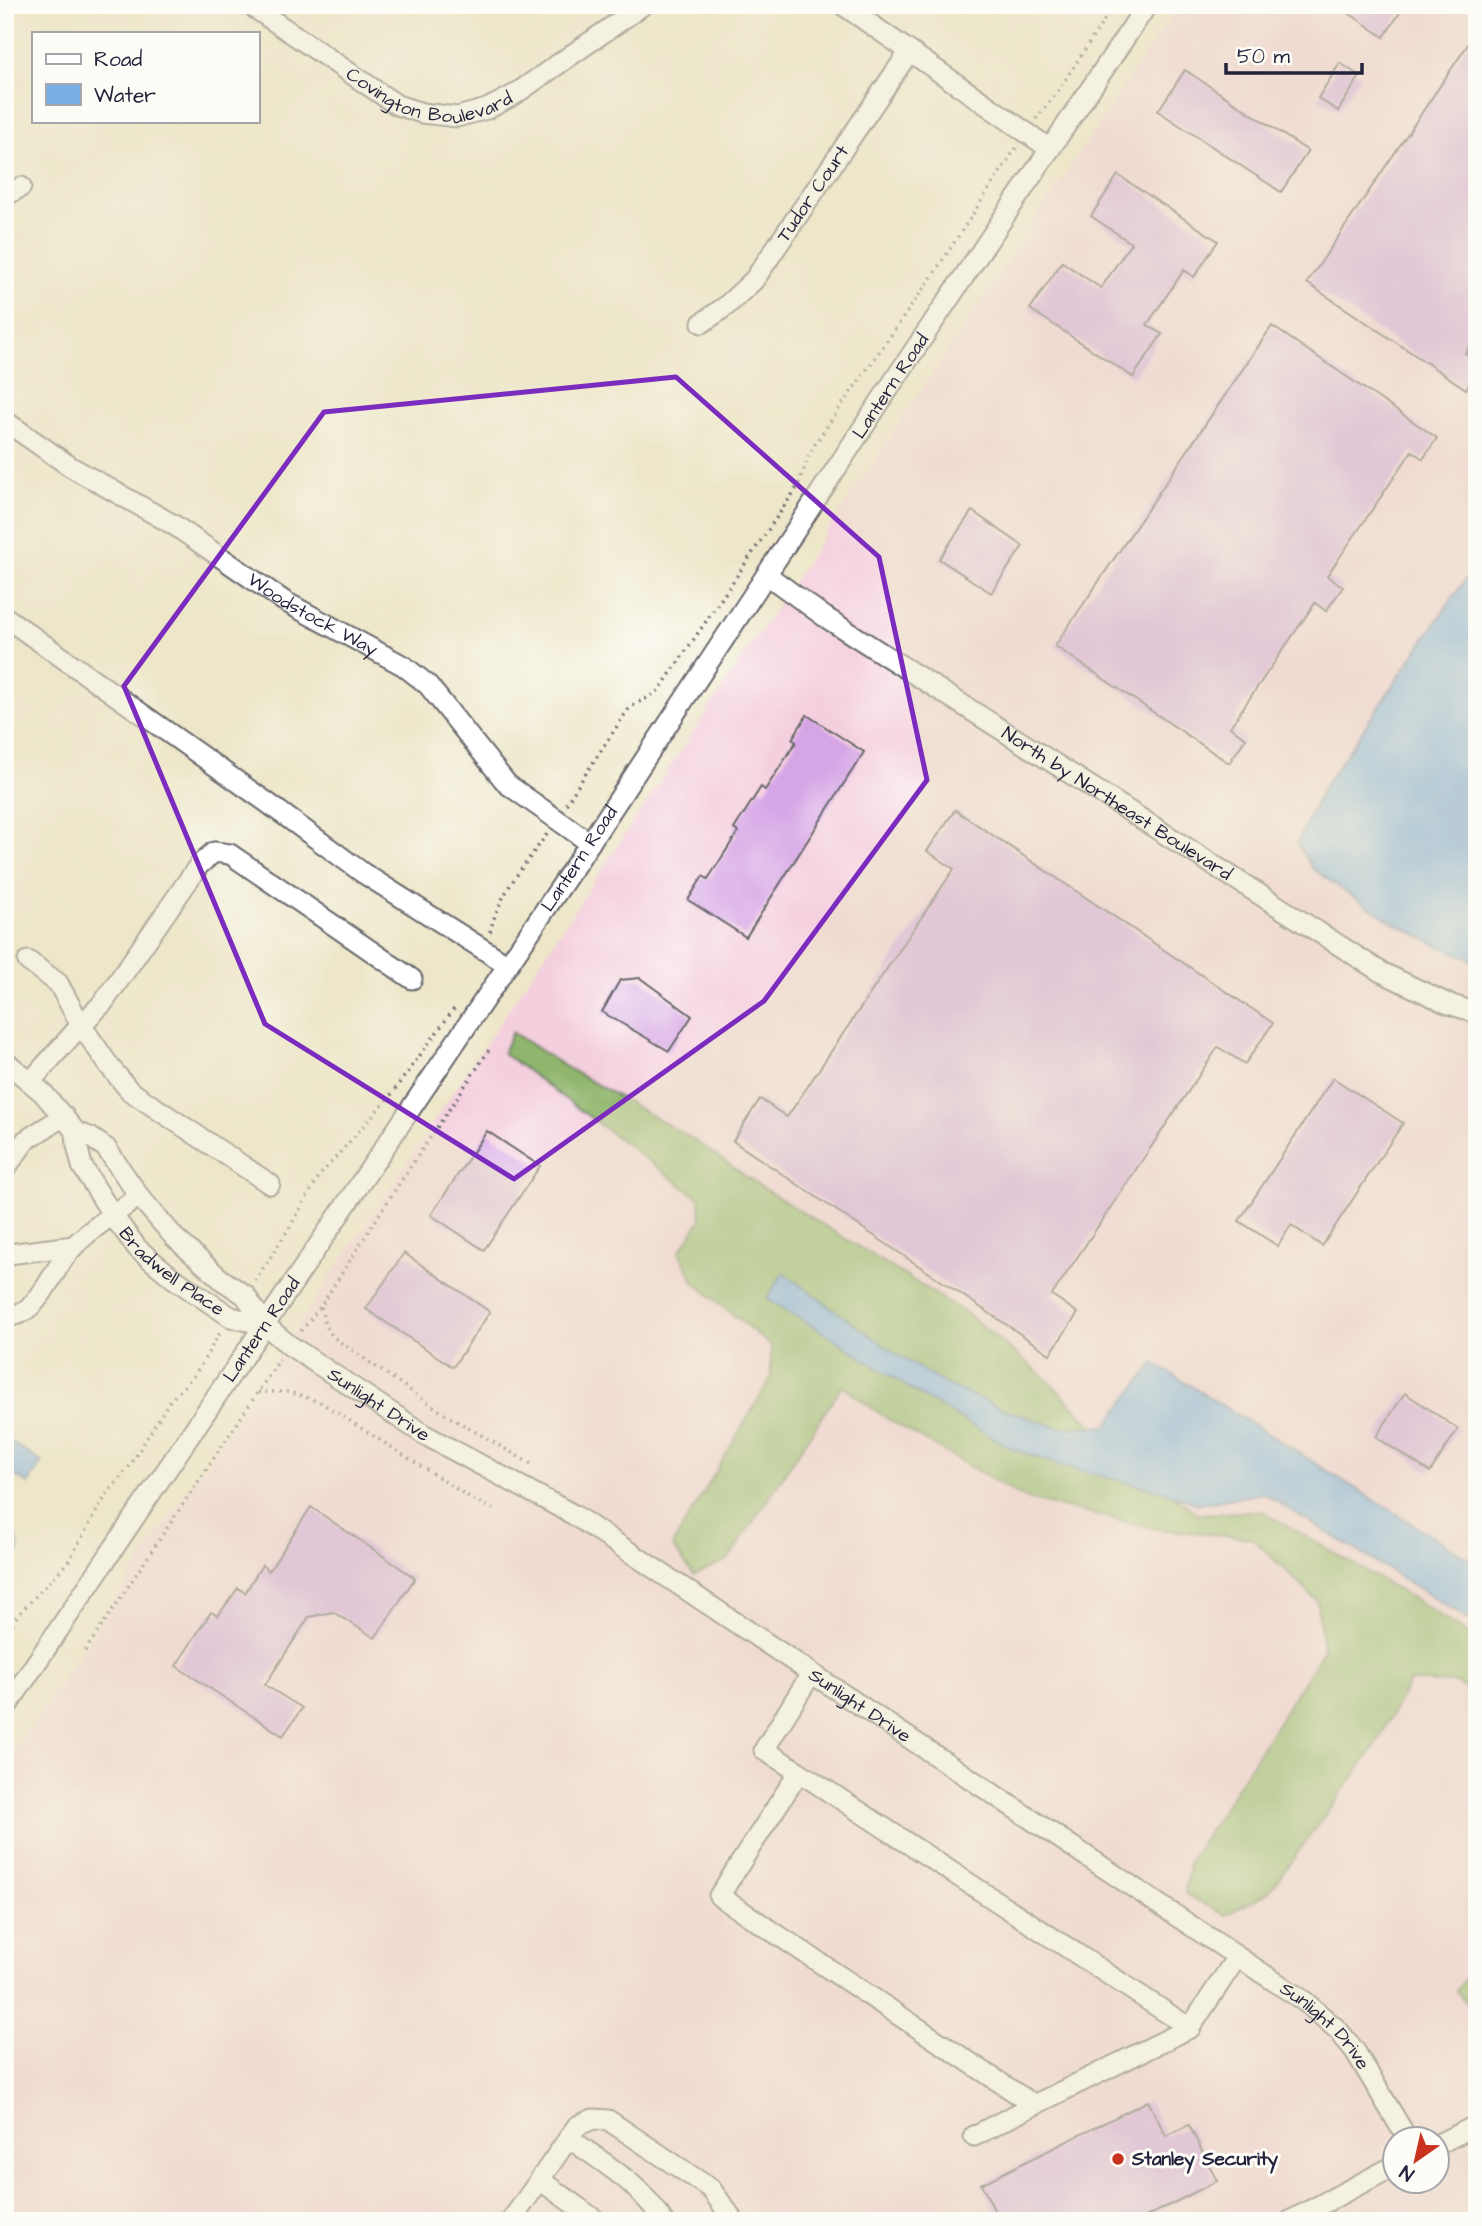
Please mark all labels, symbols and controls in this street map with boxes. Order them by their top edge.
legend [32,32,259,122]
scale bar [1226,32,1363,76]
text: 50 m [1237,42,1291,71]
text: Road [94,45,142,74]
street label: Covington Boulevard [341,61,517,131]
text: Water [94,81,156,110]
street label: Tudor Court [770,140,856,248]
street label: Lantern Road [846,328,936,444]
street label: Woodstock Way [242,566,383,664]
street label: North by Northeast Boulevard [997,720,1238,887]
street label: Lantern Road [534,800,624,917]
street label: Bradwell Place [112,1221,230,1322]
street label: Lantern Road [216,1271,307,1387]
street label: Sunlight Drive [322,1361,435,1448]
street label: Sunlight Drive [803,1661,916,1749]
street label: Sunlight Drive [1275,1975,1377,2075]
north arrow [1380,2124,1450,2194]
place label: Stanley Security [1131,2146,1279,2174]
marker: Stanley Security [1110,2151,1126,2167]
text: N [1395,2158,1420,2187]

